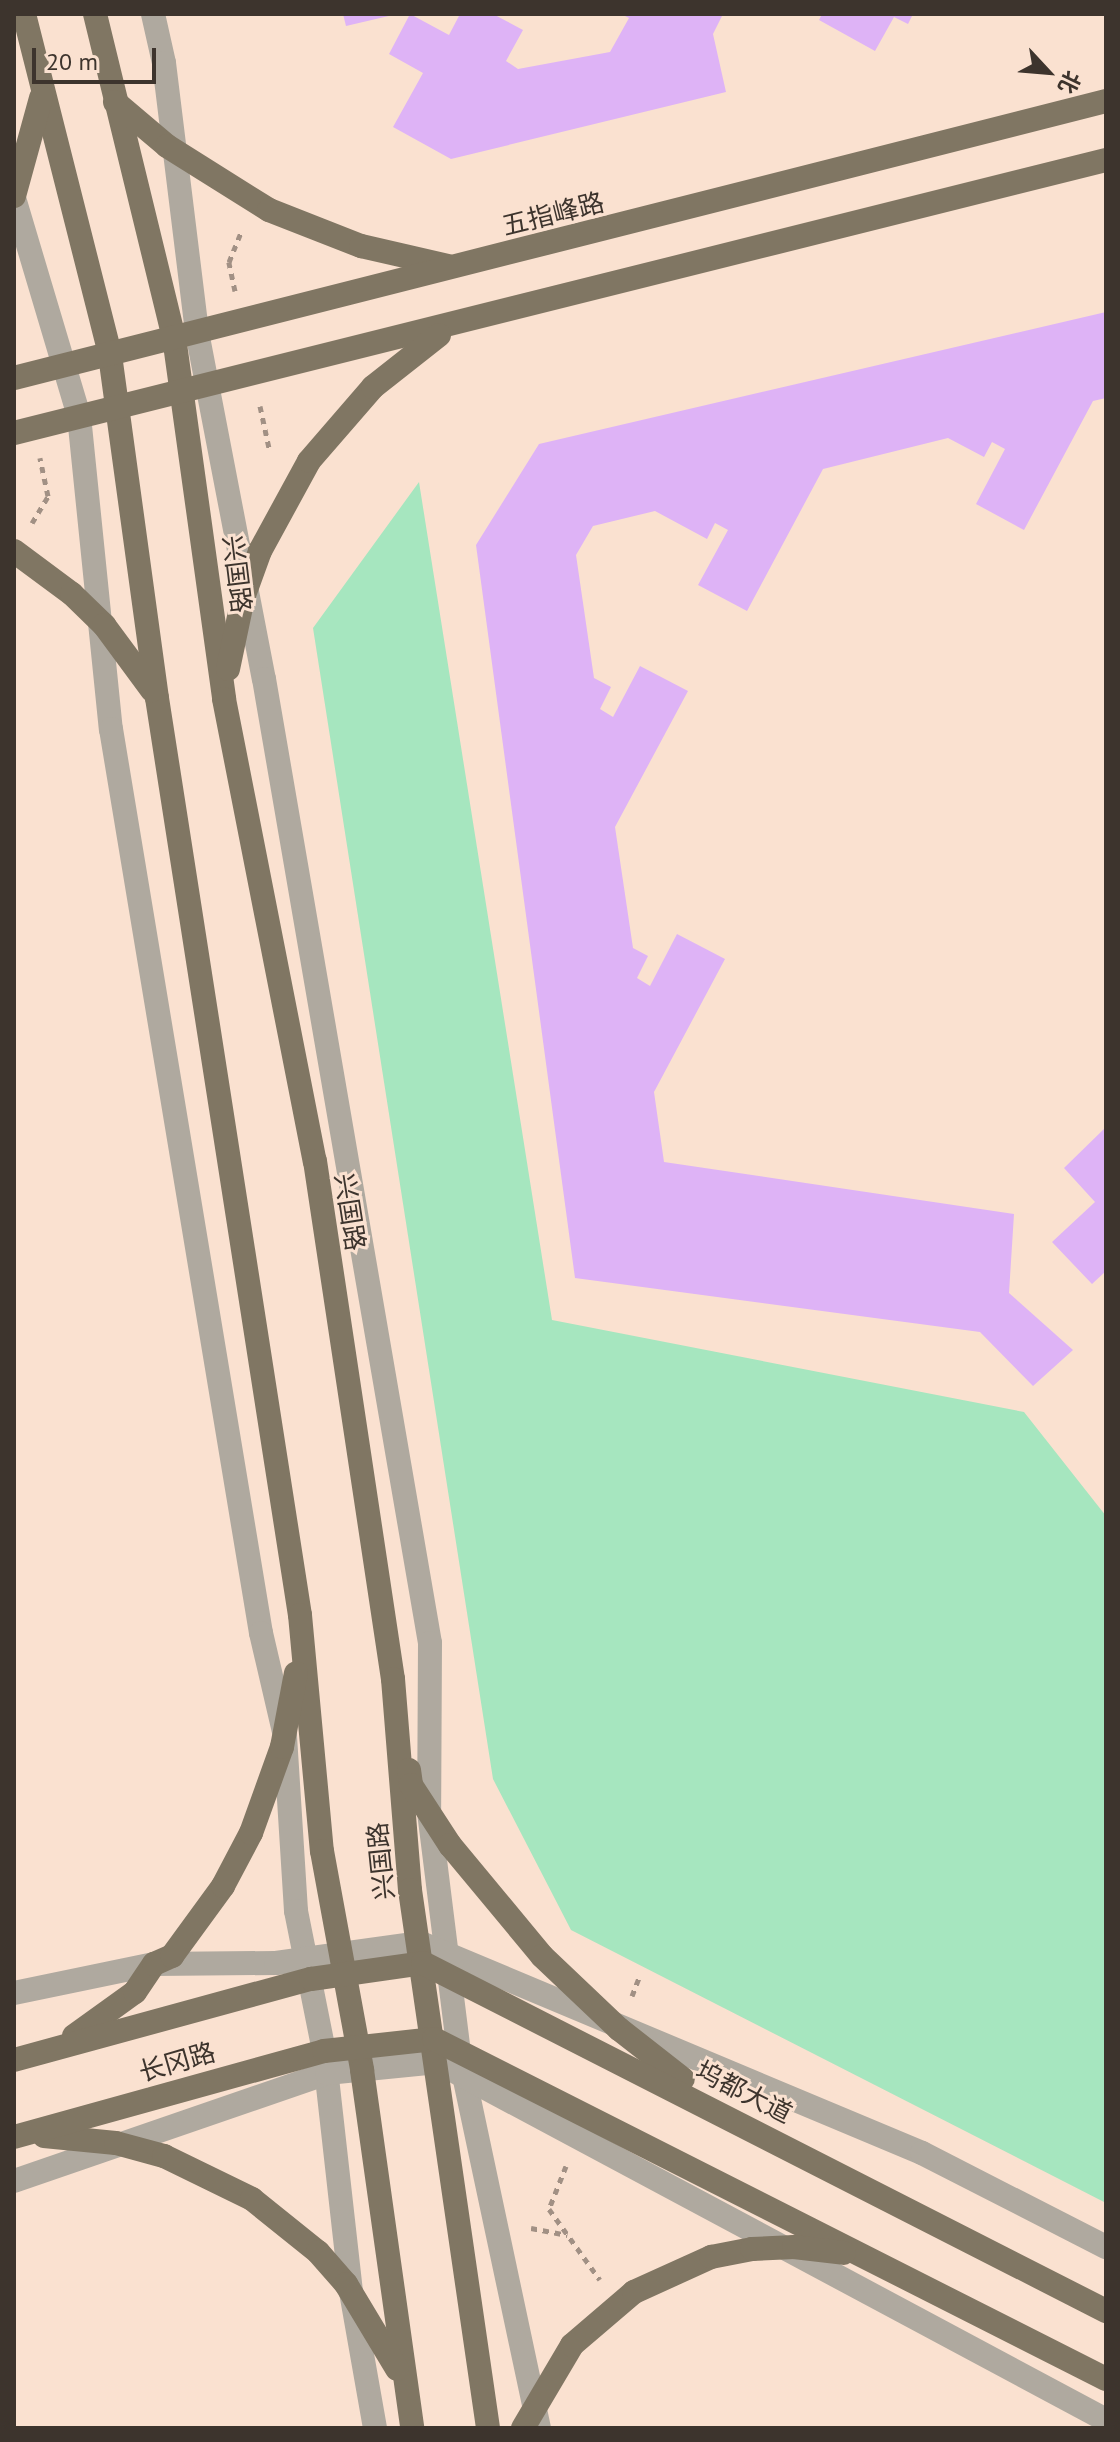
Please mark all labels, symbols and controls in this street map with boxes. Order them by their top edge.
scale bar [36,32,160,82]
north arrow [1008,32,1088,112]
text: 20 m [46,46,98,77]
text: 北 [1052,66,1087,99]
street label: 五指峰路 [499,186,607,242]
street label: 兴国路 [217,533,257,615]
street label: 兴国路 [328,1171,372,1253]
street label: 兴国路 [361,1821,401,1901]
street label: 长冈路 [135,2036,219,2088]
street label: 坞都大道 [691,2054,797,2130]

